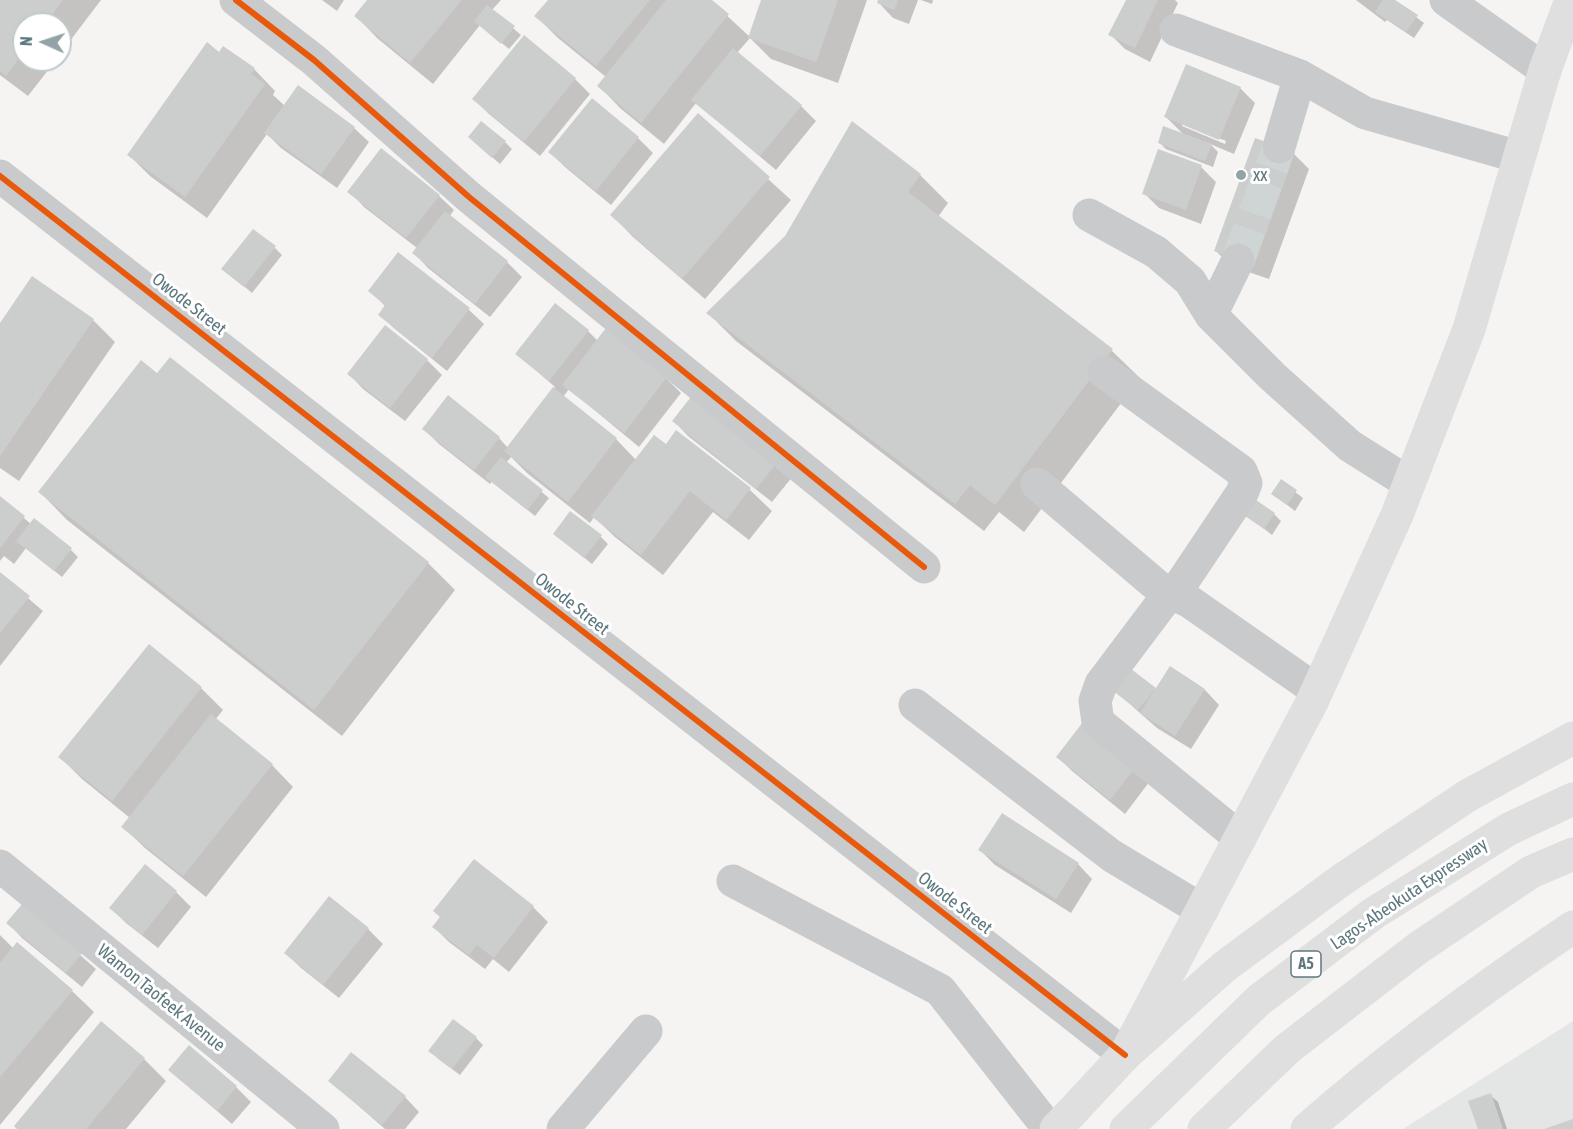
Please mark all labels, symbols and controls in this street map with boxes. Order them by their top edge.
north arrow [12,12,72,72]
text: N [17,36,35,46]
place label: xx [1253,164,1268,186]
marker: xx [1234,168,1248,182]
street label: Owode Street [148,268,230,340]
street label: Owode Street [531,568,613,640]
street label: Lagos-Abeokuta Expressway [1326,833,1492,955]
street label: Owode Street [914,867,996,939]
street label: Wamon Taofeek Avenue [93,940,229,1056]
road number: A5 [1291,951,1321,977]

